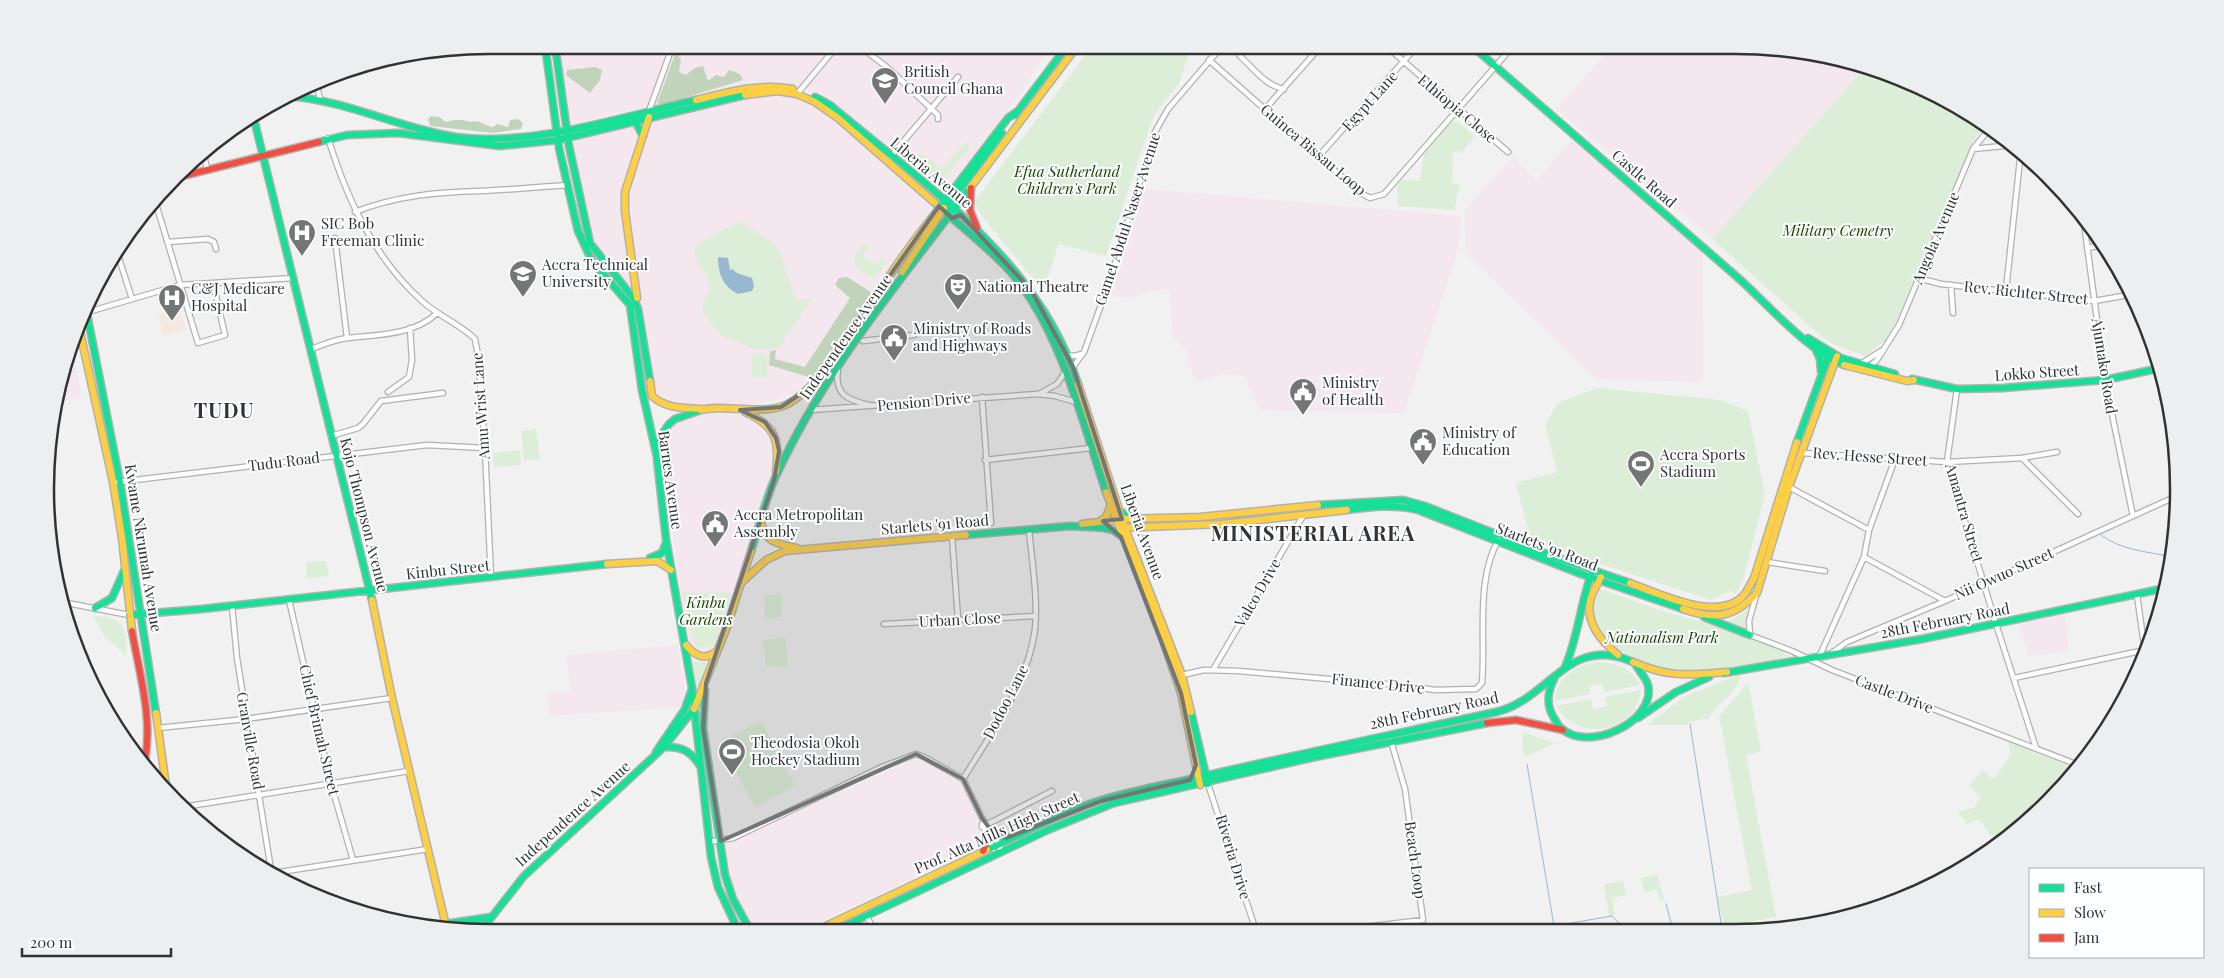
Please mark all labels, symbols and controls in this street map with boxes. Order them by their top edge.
place label: British Council Ghana [904,61,1004,98]
school or university icon: British Council Ghana [870,66,900,105]
street label: Egypt Lane [1337,66,1402,135]
street label: Ethiopia Close [1414,69,1501,147]
street label: Guinea Bissau Loop [1257,99,1371,200]
street label: Gamel Abdul Naser Avenue [1090,130,1165,308]
street label: Liberia Avenue [887,132,977,212]
street label: Castle Road [1608,145,1681,212]
park label: Efua Sutherland Children's Park [1013,161,1121,198]
street label: Angola Avenue [1906,188,1964,288]
place label: SIC Bob Freeman Clinic [321,213,424,250]
hospital icon: SIC Bob Freeman Clinic [287,218,317,257]
park label: Military Cemetry [1782,220,1893,240]
place label: Accra Technical University [541,254,648,291]
school or university icon: Accra Technical University [508,259,538,298]
street label: Independence Avenue [794,270,896,403]
theatre icon: National Theatre [943,272,973,311]
place label: National Theatre [977,276,1089,296]
street label: Rev. Richter Street [1963,276,2090,309]
place label: C&J Medicare Hospital [191,278,285,315]
hospital icon: C&J Medicare Hospital [157,283,187,322]
street label: Ajumako Road [2087,315,2122,416]
place label: Ministry of Roads and Highways [913,318,1031,355]
public building icon: Ministry of Roads and Highways [879,323,909,362]
street label: Amu Wrist Lane [466,352,494,461]
street label: Lokko Street [1994,359,2081,385]
place label: Ministry of Health [1322,372,1384,409]
public building icon: Ministry of Health [1288,377,1318,416]
street label: Pension Drive [876,387,972,415]
district label: TUDU [194,396,254,423]
place label: Ministry of Education [1442,422,1517,459]
public building icon: Ministry of Education [1408,427,1438,466]
street label: Barnes Avenue [654,429,688,531]
street label: Kojo Thompson Avenue [336,435,394,594]
street label: Rev. Hesse Street [1812,442,1929,470]
place label: Accra Sports Stadium [1659,444,1745,481]
street label: Tudu Road [247,447,321,475]
sports icon: Accra Sports Stadium [1626,449,1656,488]
street label: Amantra Street [1941,460,1989,565]
street label: Kwame Nkrumah Avenue [121,462,167,633]
street label: Liberia Avenue [1116,481,1169,582]
place label: Accra Metropolitan Assembly [733,504,863,541]
public building icon: Accra Metropolitan Assembly [700,509,730,548]
street label: Starlets '91 Road [880,509,990,539]
street label: Starlets '91 Road [1493,517,1602,575]
district label: MINISTERIAL AREA [1211,519,1415,546]
street label: Nii Owuo Street [1951,542,2057,604]
street label: Kinbu Street [405,555,492,583]
street label: Valco Drive [1229,555,1285,631]
park label: Kinbu Gardens [679,592,733,629]
street label: 28th February Road [1878,598,2012,642]
street label: Urban Close [918,607,1001,631]
park label: Nationalism Park [1604,627,1719,647]
street label: Dodoo Lane [978,661,1032,742]
street label: Chief Brimah Street [295,662,345,798]
street label: Finance Drive [1330,668,1426,698]
street label: Castle Drive [1853,669,1936,717]
street label: 28th February Road [1367,686,1501,733]
street label: Granville Road [233,690,269,792]
place label: Theodosia Okoh Hockey Stadium [751,732,860,769]
sports icon: Theodosia Okoh Hockey Stadium [717,737,747,776]
street label: Independence Avenue [510,756,634,870]
street label: Prof. Atta Mills High Street [911,786,1083,878]
street label: Riveria Drive [1212,812,1256,902]
street label: Beach Loop [1401,820,1431,900]
legend [2029,868,2204,958]
text: Fast [2074,877,2103,897]
text: Slow [2074,902,2106,922]
scale bar [22,926,171,958]
text: Jam [2073,927,2100,947]
text: 200 m [30,932,73,952]

